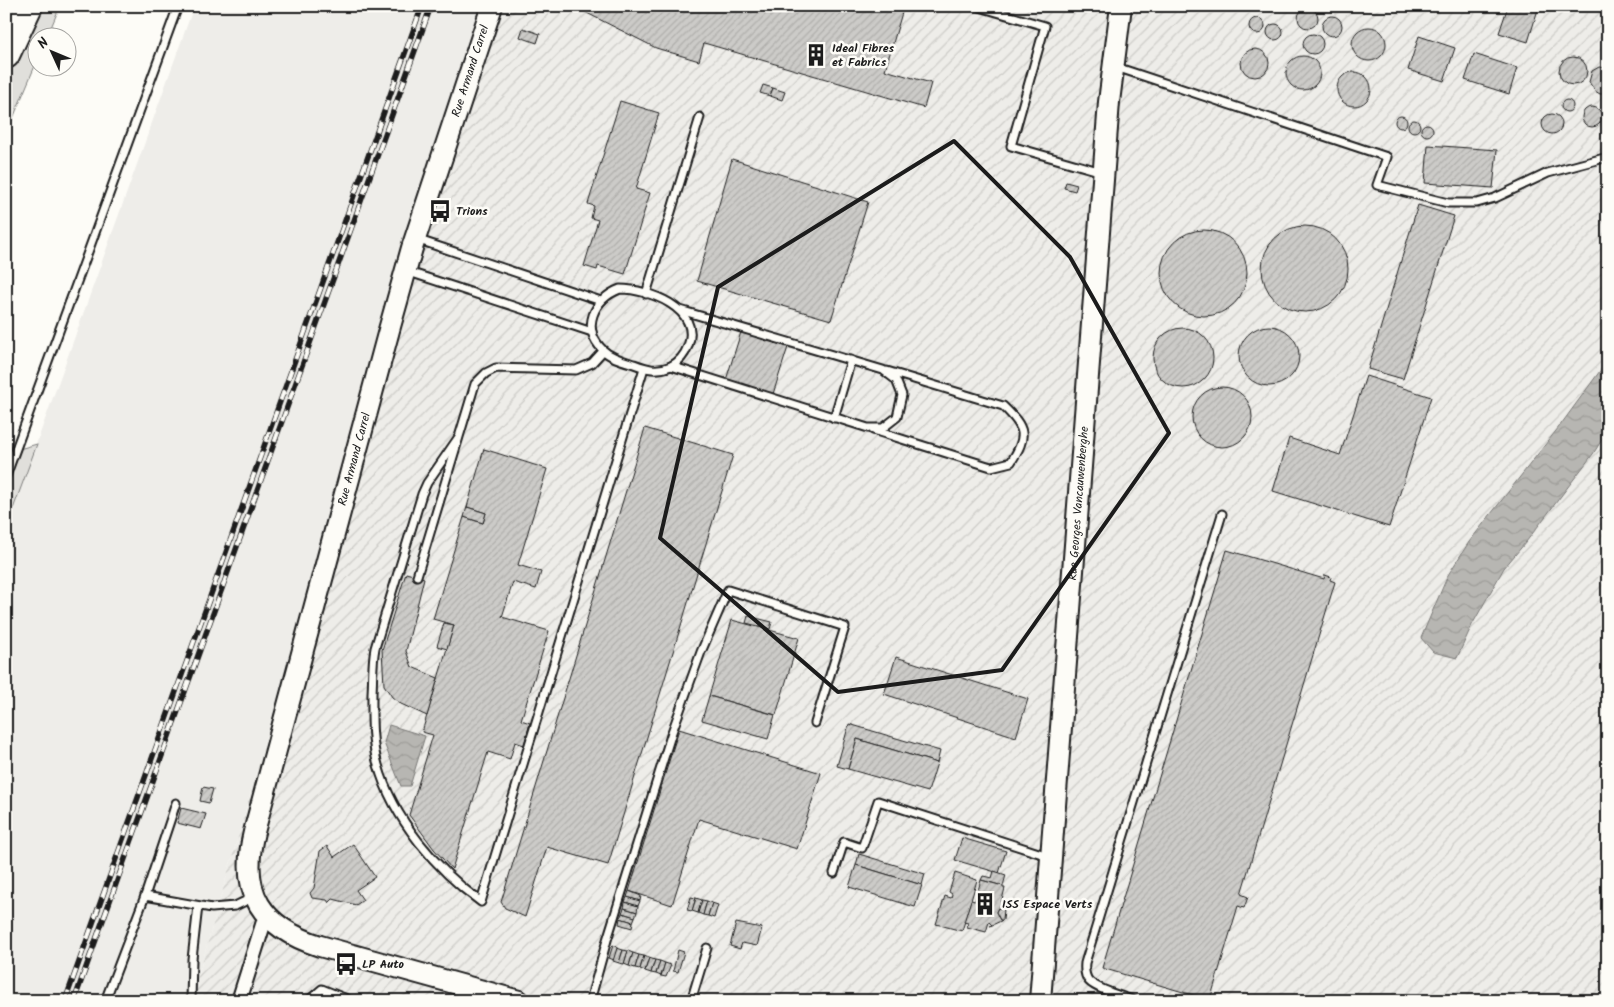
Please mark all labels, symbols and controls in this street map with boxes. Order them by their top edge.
street label: Rue Armand Carrel [447,23,494,120]
north arrow [28,28,78,78]
text: N [32,33,54,54]
place label: Ideal Fibres et Fabrics [832,39,895,72]
building icon: Ideal Fibres et Fabrics [803,42,829,68]
bus stop icon: Trions [427,198,453,224]
place label: Trions [456,202,488,221]
street label: Rue Armand Carrel [333,410,376,508]
street label: Rue Georges Vancauwenberghe [1063,425,1094,581]
building icon: ISS Espace Verts [972,891,998,917]
place label: ISS Espace Verts [1002,895,1093,914]
bus stop icon: LP Auto [333,951,359,977]
place label: LP Auto [362,955,405,974]

